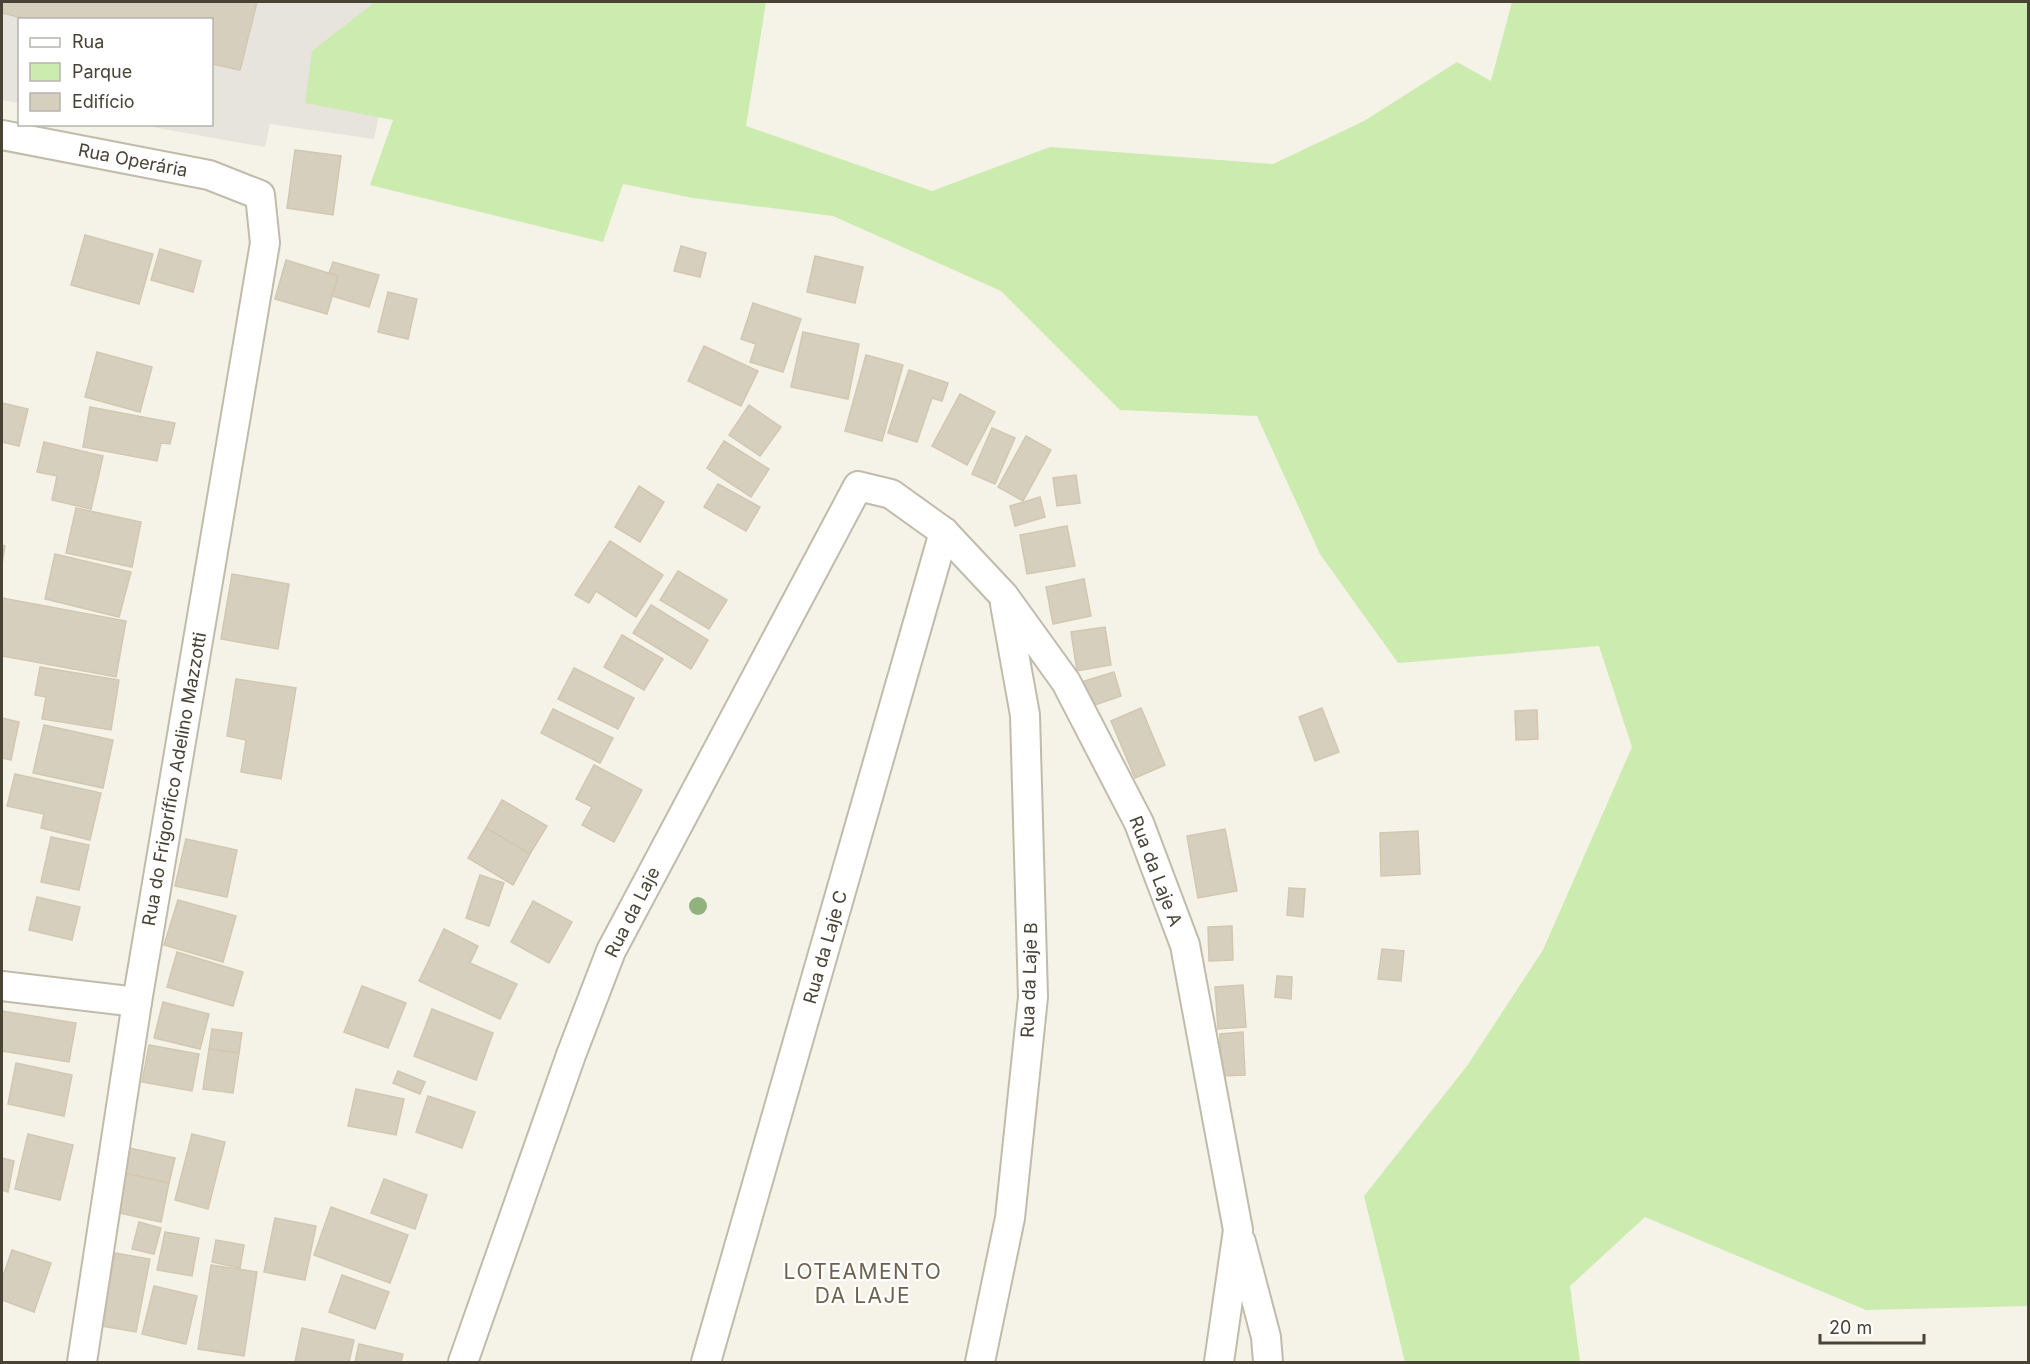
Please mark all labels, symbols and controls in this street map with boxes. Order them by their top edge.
legend [18,18,213,126]
text: Rua [72,31,104,52]
text: Parque [72,61,132,82]
text: Edifício [72,91,135,112]
street label: Rua Operária [76,139,190,181]
street label: Rua do Frigorífico Adelino Mazzotti [138,631,210,927]
street label: Rua da Laje A [1125,813,1187,929]
street label: Rua da Laje [600,863,664,961]
street label: Rua da Laje C [799,888,851,1006]
street label: Rua da Laje B [1016,922,1042,1038]
district label: LOTEAMENTO DA LAJE [784,1259,942,1308]
scale bar [1820,1307,1924,1345]
text: 20 m [1829,1317,1872,1338]

